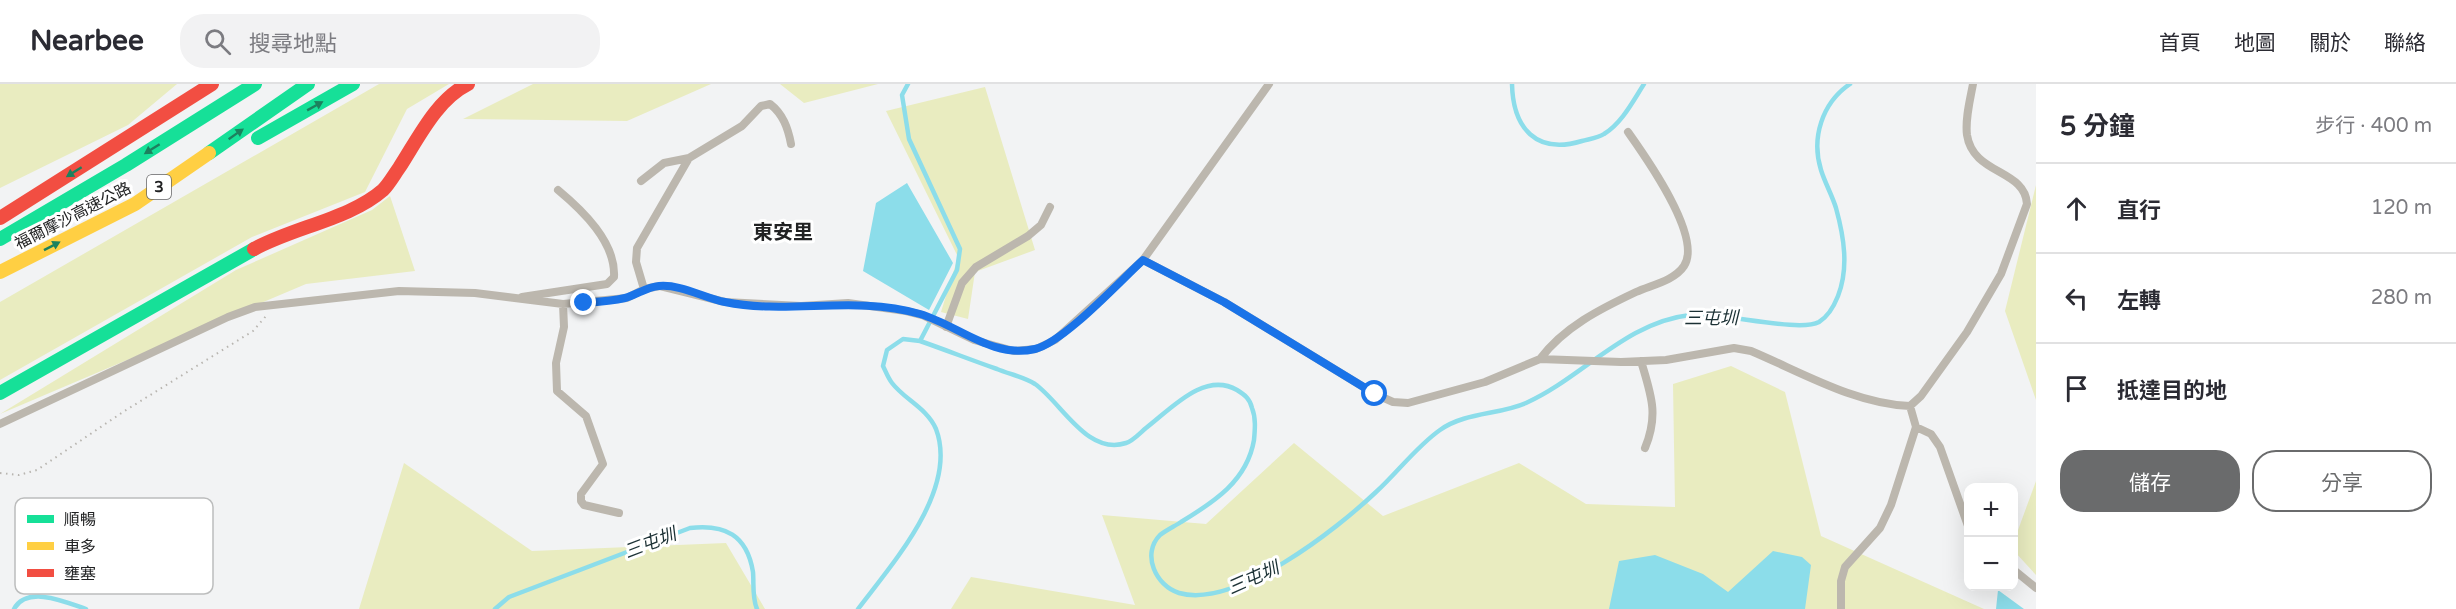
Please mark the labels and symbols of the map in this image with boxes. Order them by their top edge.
one-way arrow [307,101,324,111]
one-way arrow [228,128,244,140]
one-way arrow [144,143,160,154]
one-way arrow [66,167,82,178]
road number: 3 [147,175,171,199]
street label: 福爾摩沙高速公路 [11,178,135,254]
district label: 東安里 [753,221,813,245]
one-way arrow [43,241,61,251]
route end [570,289,596,315]
water label: 三屯圳 [1684,307,1741,329]
route start [1361,380,1387,406]
legend [15,498,213,594]
text: 順暢 [64,510,96,530]
water label: 三屯圳 [621,522,682,563]
text: 車多 [64,537,96,557]
water label: 三屯圳 [1224,556,1285,599]
text: 壅塞 [64,564,96,584]

